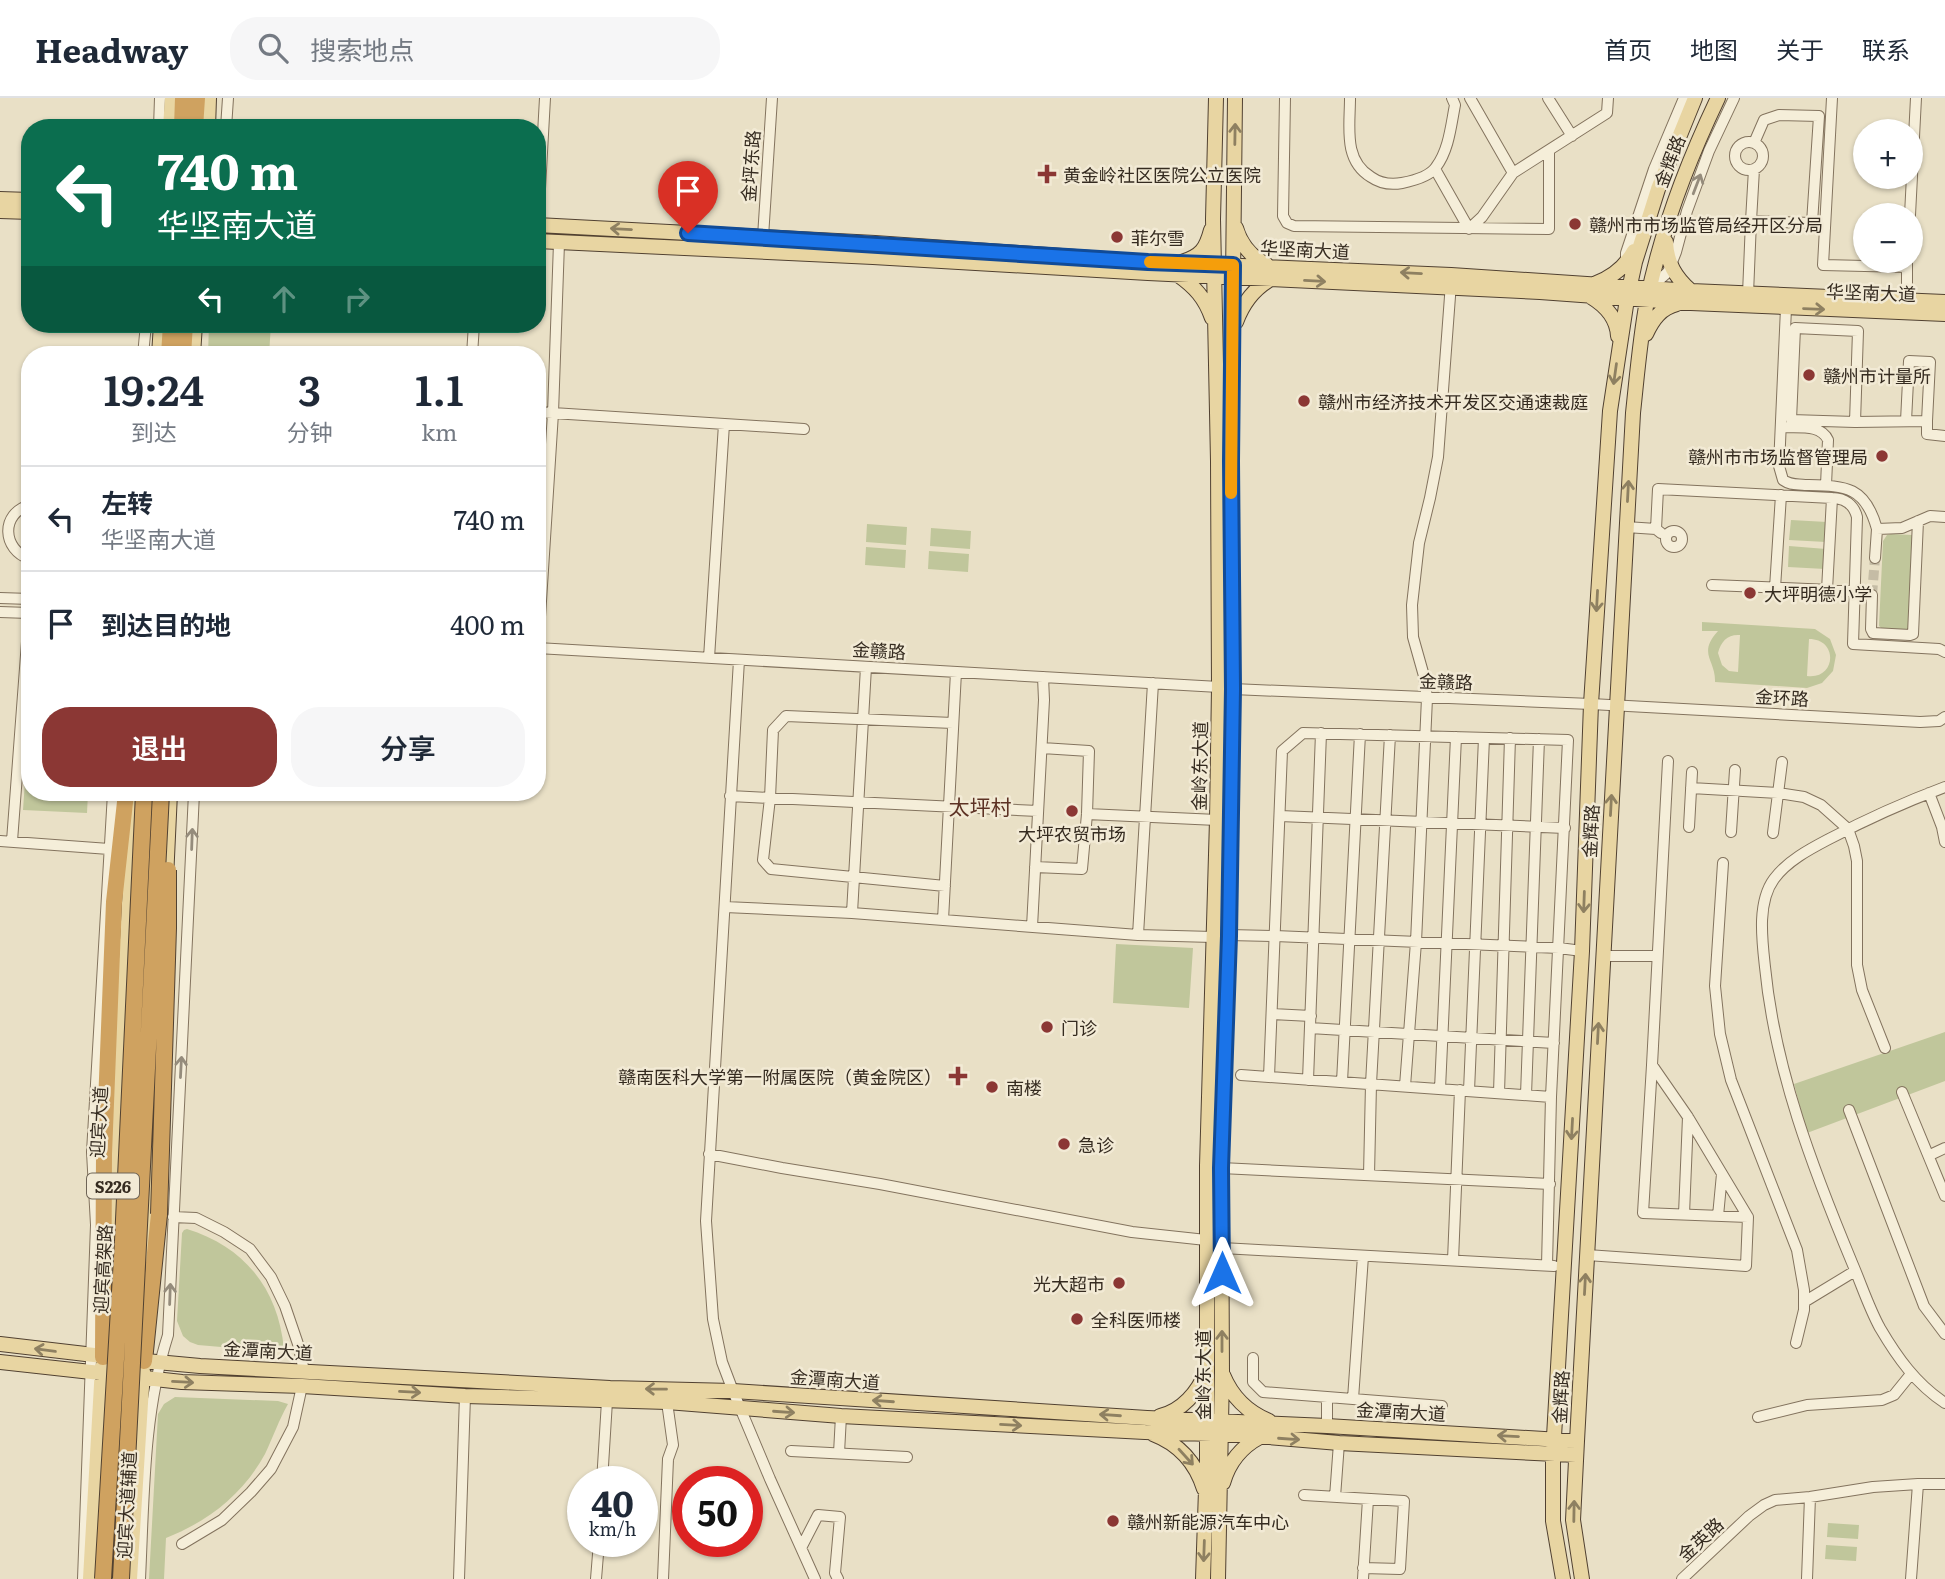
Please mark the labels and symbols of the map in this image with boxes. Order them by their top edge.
one-way arrow [1228,123,1241,146]
street label: 金坪东路 [734,129,766,203]
street label: 金辉路 [1647,131,1691,191]
pin [658,161,718,233]
place label: 黄金岭社区医院公立医院 [1063,161,1261,188]
marker: 黄金岭社区医院公立医院 [1037,164,1057,184]
one-way arrow [1692,173,1704,195]
place label: 赣州市市场监管局经开区分局 [1589,211,1823,238]
marker: 赣州市市场监管局经开区分局 [1567,216,1583,232]
one-way arrow [611,222,633,235]
place label: 菲尔雪 [1131,224,1185,251]
marker: 菲尔雪 [1109,229,1125,245]
street label: 华坚南大道 [1259,233,1351,265]
one-way arrow [1400,267,1423,280]
one-way arrow [1303,275,1326,288]
street label: 华坚南大道 [1826,277,1916,307]
one-way arrow [1802,302,1825,315]
one-way arrow [1608,362,1621,385]
place label: 赣州市计量所 [1823,362,1931,389]
marker: 赣州市计量所 [1801,367,1817,383]
place label: 赣州市经济技术开发区交通速裁庭 [1318,388,1588,415]
marker: 赣州市经济技术开发区交通速裁庭 [1296,393,1312,409]
place label: 赣州市市场监督管理局 [1688,443,1868,470]
marker: 赣州市市场监督管理局 [1874,448,1890,464]
one-way arrow [1622,481,1635,503]
place label: 大坪明德小学 [1764,580,1872,607]
marker: 大坪明德小学 [1742,585,1758,601]
one-way arrow [1590,589,1603,612]
street label: 金赣路 [851,635,907,665]
street label: 金赣路 [1419,667,1473,695]
street label: 金环路 [1754,682,1810,712]
street label: 金岭东大道 [1185,721,1213,811]
district label: 太坪村 [949,790,1012,821]
one-way arrow [1604,794,1617,817]
marker: 大坪农贸市场 [1064,803,1080,819]
street label: 金辉路 [1575,803,1605,859]
place label: 大坪农贸市场 [1018,820,1126,847]
one-way arrow [186,828,199,851]
one-way arrow [1577,890,1590,913]
place label: 门诊 [1061,1014,1097,1041]
marker: 门诊 [1039,1019,1055,1035]
one-way arrow [1592,1021,1605,1044]
one-way arrow [174,1055,187,1078]
place label: 赣南医科大学第一附属医院（黄金院区） [618,1063,942,1090]
marker: 赣南医科大学第一附属医院（黄金院区） [948,1066,968,1086]
place label: 南楼 [1006,1074,1042,1101]
marker: 南楼 [984,1079,1000,1095]
street label: 迎宾大道 [83,1085,113,1159]
one-way arrow [1566,1117,1579,1140]
place label: 急诊 [1078,1131,1114,1158]
marker: 急诊 [1056,1136,1072,1152]
road number: S226 [87,1174,139,1198]
street label: 迎宾高架路 [86,1223,118,1315]
position arrow [1185,1236,1259,1310]
place label: 光大超市 [1033,1270,1105,1297]
one-way arrow [1579,1274,1592,1296]
marker: 光大超市 [1111,1275,1127,1291]
one-way arrow [163,1283,176,1306]
place label: 全科医师楼 [1091,1306,1181,1333]
marker: 全科医师楼 [1069,1311,1085,1327]
street label: 金岭东大道 [1189,1330,1216,1420]
one-way arrow [1215,1330,1229,1353]
street label: 金潭南大道 [222,1334,314,1366]
one-way arrow [35,1344,57,1357]
street label: 金潭南大道 [789,1362,881,1396]
street label: 金辉路 [1545,1369,1575,1425]
one-way arrow [171,1375,194,1388]
one-way arrow [645,1383,668,1396]
one-way arrow [398,1386,421,1399]
one-way arrow [872,1394,895,1407]
street label: 金潭南大道 [1355,1395,1447,1427]
one-way arrow [772,1406,795,1419]
one-way arrow [1099,1409,1122,1422]
one-way arrow [999,1418,1022,1431]
one-way arrow [1497,1430,1520,1443]
one-way arrow [1277,1433,1300,1446]
one-way arrow [1177,1448,1194,1465]
street label: 迎宾大道辅道 [110,1450,142,1560]
speed limit sign: 50 [672,1466,763,1557]
one-way arrow [1567,1500,1581,1523]
place label: 赣州新能源汽车中心 [1127,1508,1289,1535]
street label: 金英路 [1671,1511,1729,1567]
marker: 赣州新能源汽车中心 [1105,1513,1121,1529]
one-way arrow [1198,1539,1211,1562]

